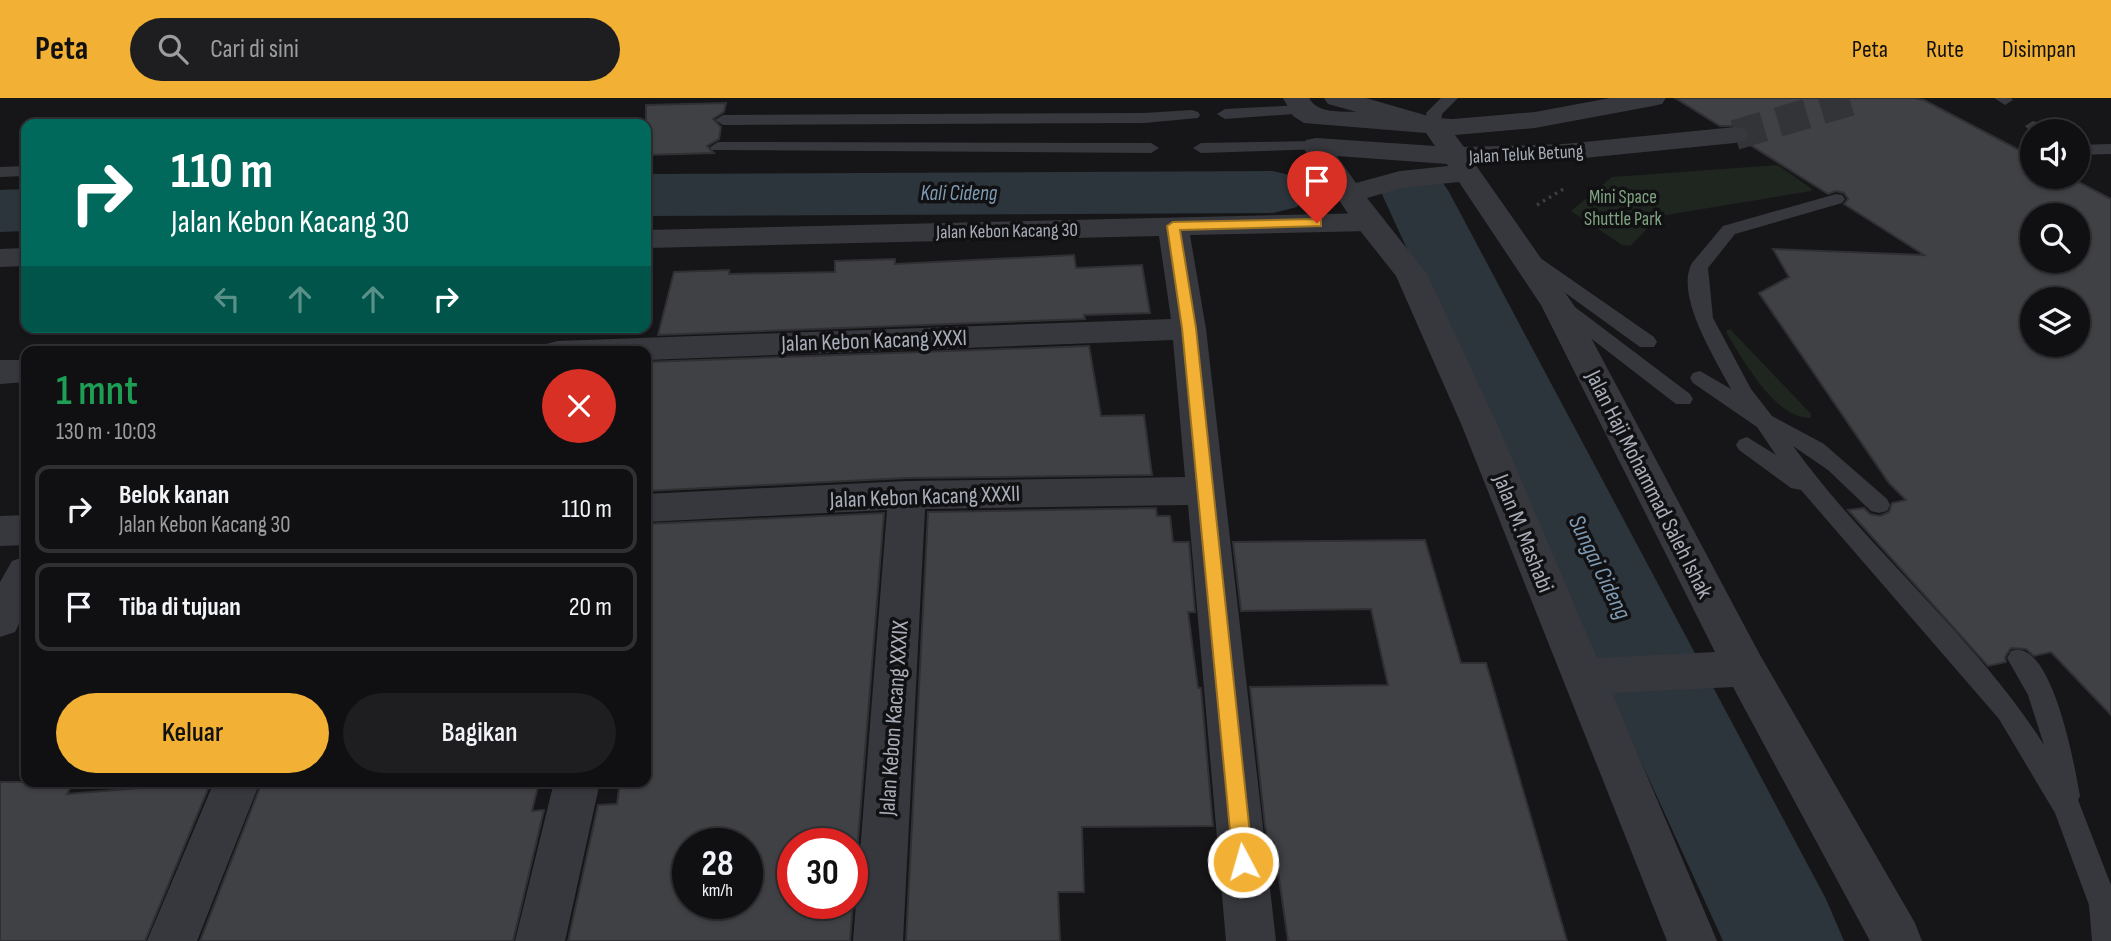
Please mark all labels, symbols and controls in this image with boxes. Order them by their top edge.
search box [130,18,620,81]
text: Peta [35,29,88,69]
icon: search [154,30,192,68]
text: Cari di sini [210,34,299,65]
text: Peta [1852,35,1888,64]
text: Rute [1926,35,1964,64]
text: Disimpan [2002,35,2076,64]
map controls [2020,119,2090,357]
button: sound [2020,119,2090,189]
street label: Jalan Teluk Betung [1467,140,1584,169]
text: 110 m [171,143,273,202]
icon: right [56,147,147,238]
pin [1287,151,1347,223]
icon: arrive [1298,162,1336,200]
water label: Kali Cideng [921,181,998,206]
park label: Mini Space Shuttle Park [1584,186,1663,231]
text: Jalan Kebon Kacang 30 [171,203,410,242]
button: search [2020,203,2090,273]
street label: Jalan Kebon Kacang 30 [935,219,1078,244]
icon: left [208,280,246,318]
icon: ahead [281,280,319,318]
icon: ahead [354,280,392,318]
icon: right [427,280,465,318]
button: layers [2020,287,2090,357]
street label: Jalan Kebon Kacang XXXI [780,324,967,358]
street label: Jalan Haji Mohammad Saleh Ishak [1579,365,1719,603]
text: 1 mnt [56,366,138,417]
button: close [542,369,616,443]
text: 130 m · 10:03 [56,418,157,446]
street label: Jalan M. Mashabi [1486,469,1559,597]
text: Belok kanan [119,480,229,511]
street label: Jalan Kebon Kacang XXXII [828,480,1021,514]
icon: right [60,490,98,528]
text: 110 m [561,494,612,525]
water label: Sungai Cideng [1562,510,1637,624]
text: Jalan Kebon Kacang 30 [119,511,291,539]
icon: arrive [60,588,98,626]
text: Tiba di tujuan [119,592,241,623]
text: 20 m [569,592,612,623]
street label: Jalan Kebon Kacang XXXIX [873,619,915,818]
button: Keluar [56,693,329,773]
button: Bagikan [343,693,616,773]
position arrow [1206,825,1280,899]
speed limit sign: 30 [777,828,868,919]
text: 28 [702,843,733,886]
text: km/h [702,880,733,901]

